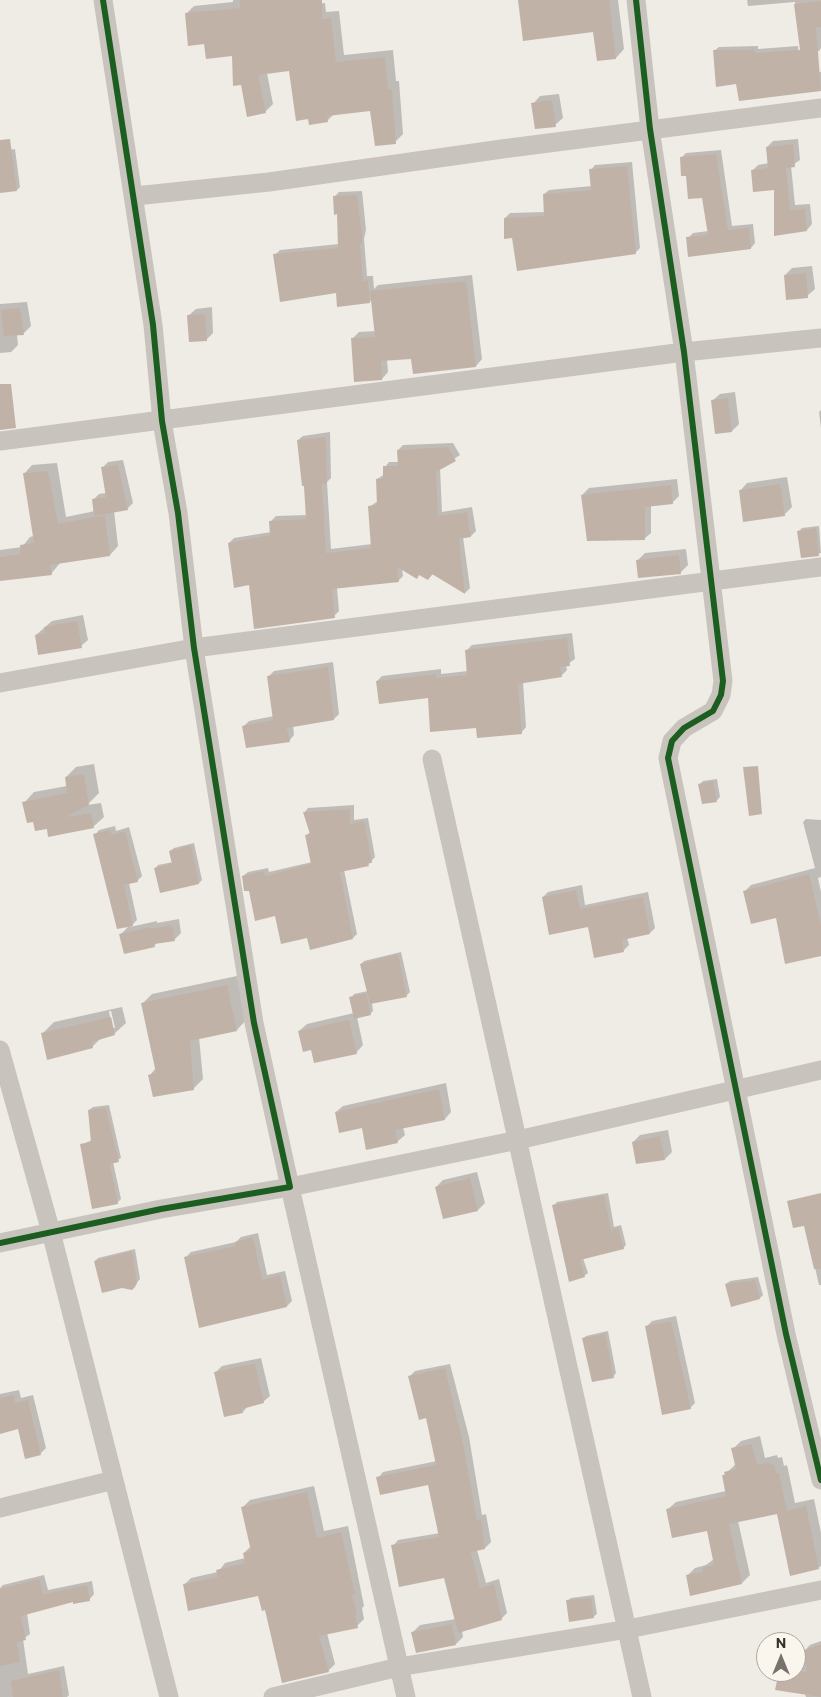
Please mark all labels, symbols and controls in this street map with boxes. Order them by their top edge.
north arrow [756,1632,806,1682]
text: N [776,1634,786,1651]

